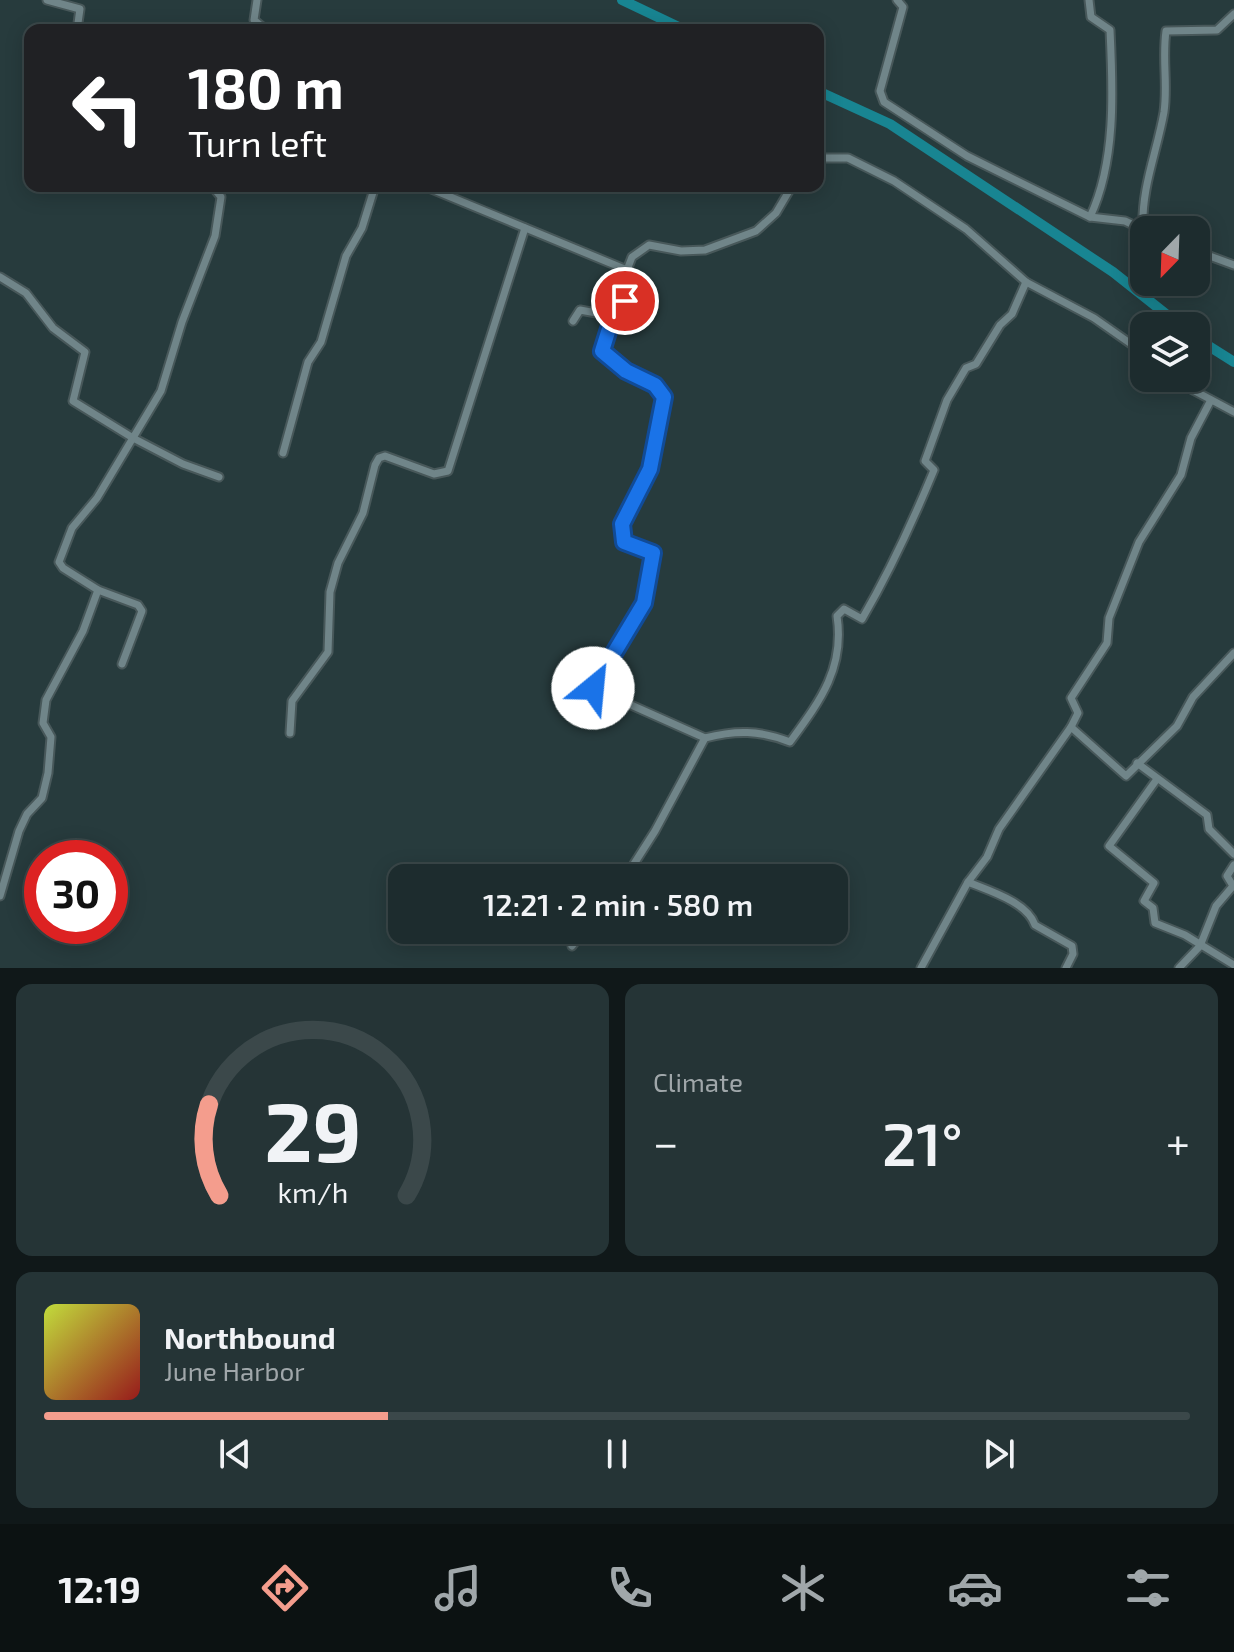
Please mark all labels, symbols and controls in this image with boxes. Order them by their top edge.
text: 180 m [188,53,344,120]
icon: left [56,56,160,160]
text: Turn left [188,121,327,164]
north arrow [1130,216,1210,296]
map controls [1130,216,1210,392]
pin [591,267,659,335]
icon: arrive [603,279,647,323]
button: layers [1130,312,1210,392]
position arrow [551,646,635,730]
speed limit sign: 30 [24,840,128,944]
text: 12:21 · 2 min · 580 m [483,886,753,922]
text: Climate [653,1066,743,1097]
text: 29 [264,1079,361,1179]
text: 21° [882,1106,963,1178]
text: − [653,1115,679,1168]
text: + [1166,1115,1190,1168]
text: km/h [277,1174,348,1209]
text: Northbound [164,1319,336,1355]
text: June Harbor [164,1355,305,1386]
icon: previous [213,1432,257,1476]
icon: pause [595,1432,639,1476]
icon: next [977,1432,1021,1476]
icon: directions [257,1560,313,1616]
icon: music [430,1560,486,1616]
icon: phone [602,1560,658,1616]
icon: climate [775,1560,831,1616]
icon: car [947,1560,1003,1616]
icon: filters [1120,1560,1176,1616]
text: 12:19 [58,1567,141,1610]

